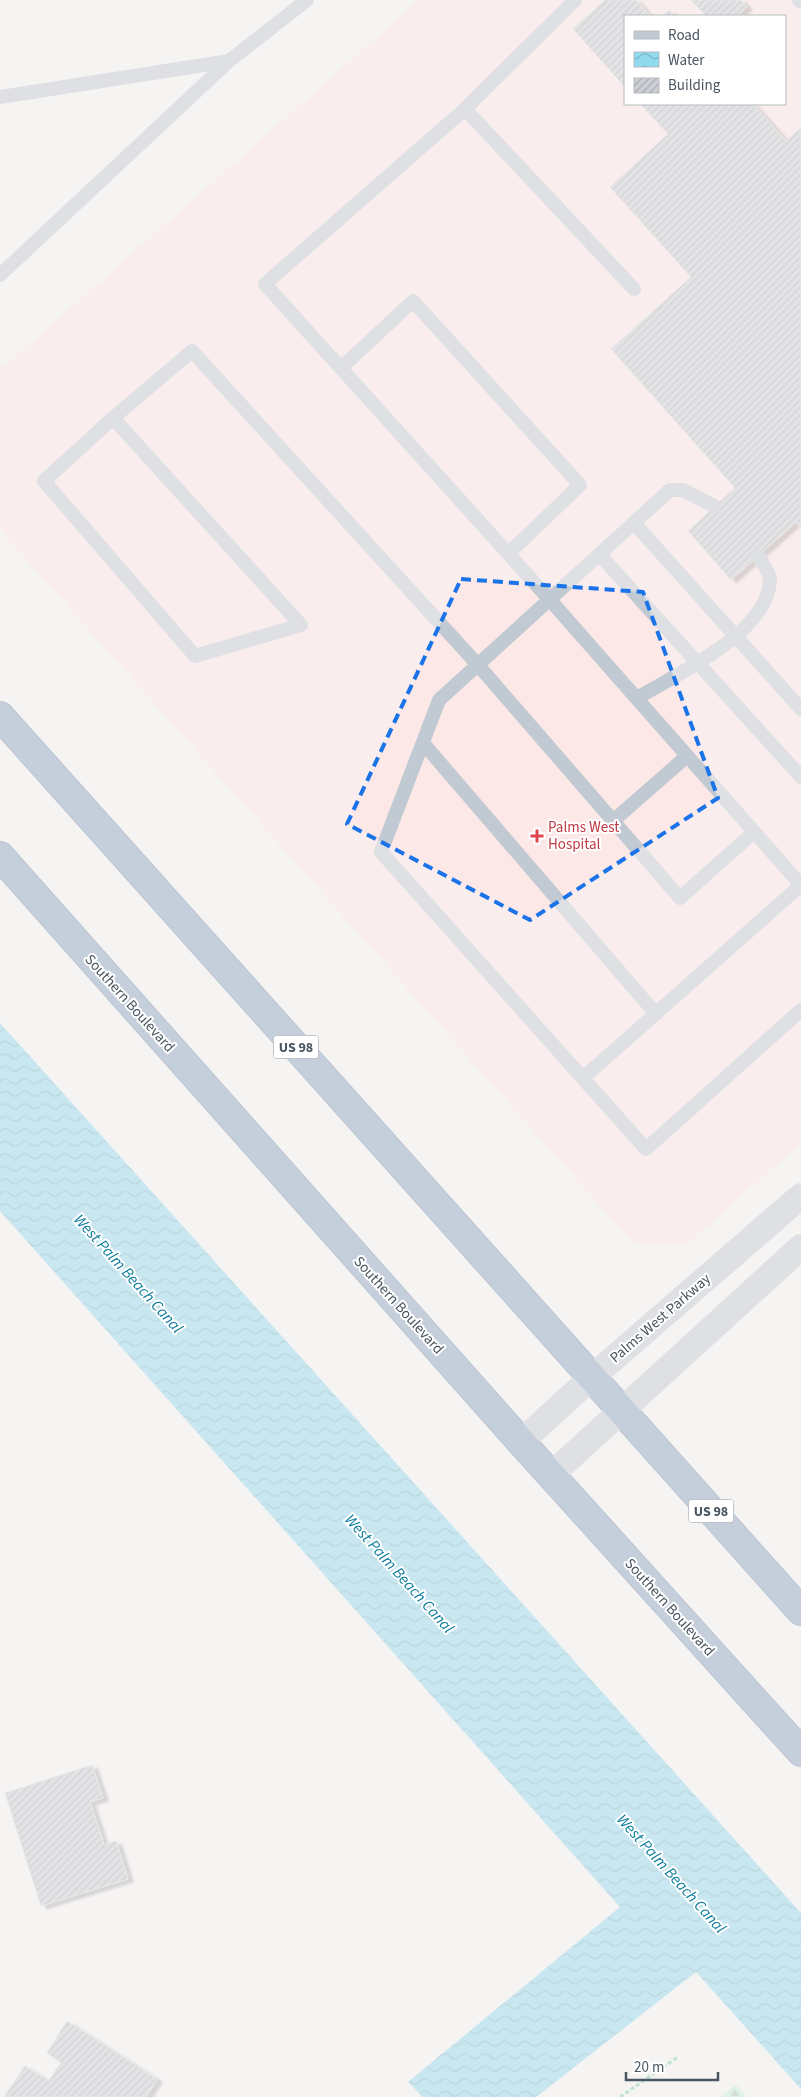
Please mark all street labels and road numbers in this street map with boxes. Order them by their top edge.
street label: Southern Boulevard [80,950,179,1057]
road number: US 98 [274,1036,318,1058]
street label: Southern Boulevard [349,1252,448,1359]
street label: Palms West Parkway [605,1269,715,1368]
road number: US 98 [688,1500,734,1522]
street label: Southern Boulevard [620,1554,719,1661]

